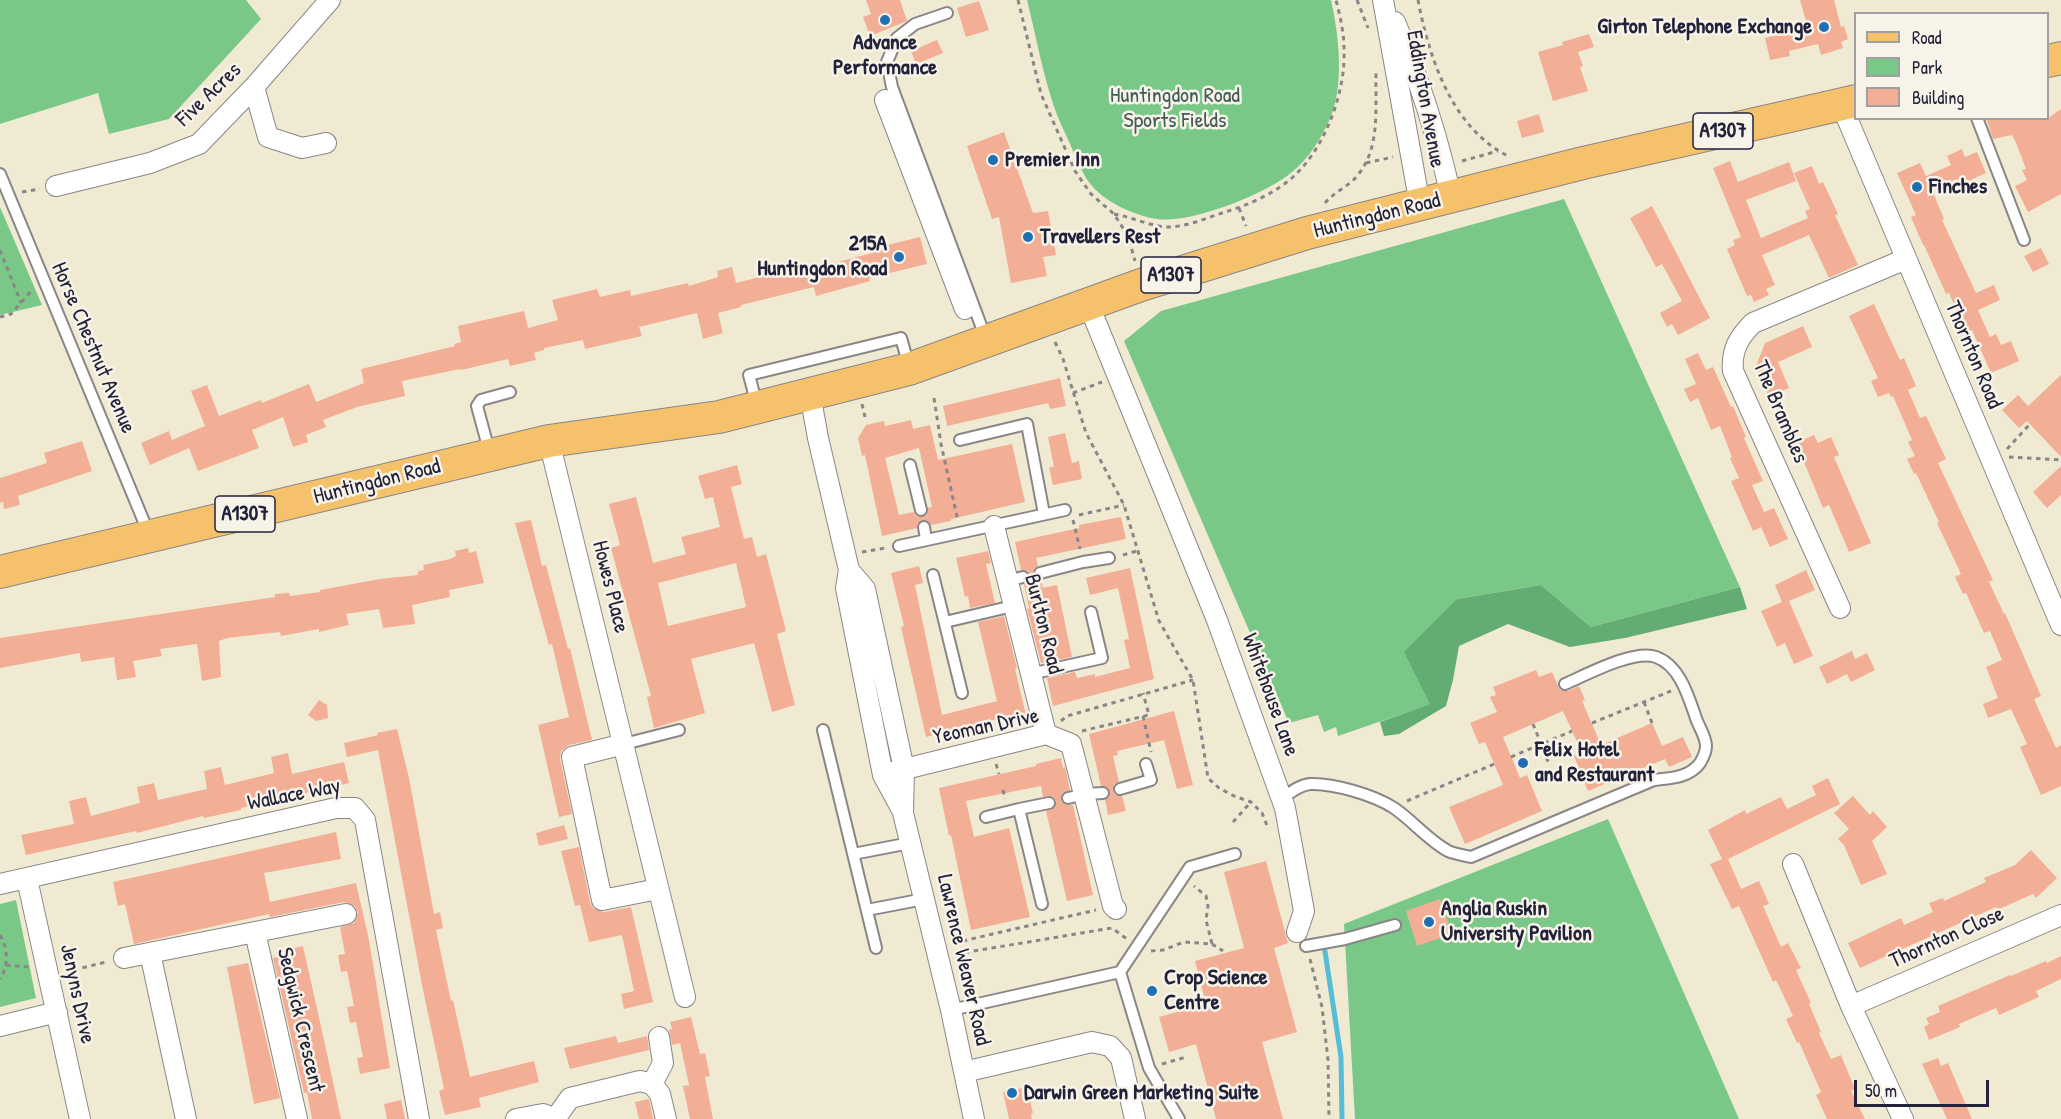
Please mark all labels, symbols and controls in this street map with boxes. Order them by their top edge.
legend [1854,12,2049,120]
marker: Advance Performance [878,13,892,27]
place label: Girton Telephone Exchange [1597,14,1812,40]
marker: Girton Telephone Exchange [1817,20,1831,34]
text: Road [1912,25,1942,50]
street label: Eddington Avenue [1400,28,1450,170]
place label: Advance Performance [833,30,937,82]
text: Park [1912,55,1942,80]
street label: Five Acres [171,57,247,133]
park label: Huntingdon Road Sports Fields [1110,83,1240,134]
text: Building [1912,85,1964,110]
road number: A1307 [1693,113,1753,149]
place label: Premier Inn [1005,147,1100,173]
marker: Premier Inn [986,153,1000,167]
place label: Finches [1929,174,1987,200]
marker: Finches [1910,180,1924,194]
street label: Huntingdon Road [1311,187,1443,245]
place label: Travellers Rest [1040,224,1160,250]
marker: Travellers Rest [1021,230,1035,244]
place label: 215A Huntingdon Road [757,231,887,282]
marker: 215A Huntingdon Road [892,250,906,264]
road number: A1307 [1141,257,1201,293]
street label: Horse Chestnut Avenue [45,259,141,437]
street label: Thornton Road [1939,297,2007,413]
street label: The Brambles [1747,357,1813,467]
street label: Huntingdon Road [311,453,443,511]
road number: A1307 [215,496,275,532]
street label: Howes Place [586,538,634,636]
street label: Burlton Road [1018,571,1068,677]
street label: Whitehouse Lane [1236,630,1304,760]
street label: Yeoman Drive [931,703,1041,751]
place label: Felix Hotel and Restaurant [1535,737,1654,788]
marker: Felix Hotel and Restaurant [1516,756,1530,770]
street label: Wallace Way [245,773,343,817]
street label: Lawrence Weaver Road [931,872,995,1048]
place label: Anglia Ruskin University Pavilion [1441,896,1592,948]
street label: Thornton Close [1886,901,2008,975]
marker: Anglia Ruskin University Pavilion [1422,915,1436,929]
street label: Jenyns Drive [54,942,100,1046]
street label: Sedgwick Crescent [271,945,329,1095]
place label: Crop Science Centre [1164,965,1267,1016]
marker: Crop Science Centre [1145,984,1159,998]
scale bar [1857,1068,1992,1106]
text: 50 m [1865,1078,1897,1103]
place label: Darwin Green Marketing Suite [1024,1080,1259,1106]
marker: Darwin Green Marketing Suite [1005,1086,1019,1100]

